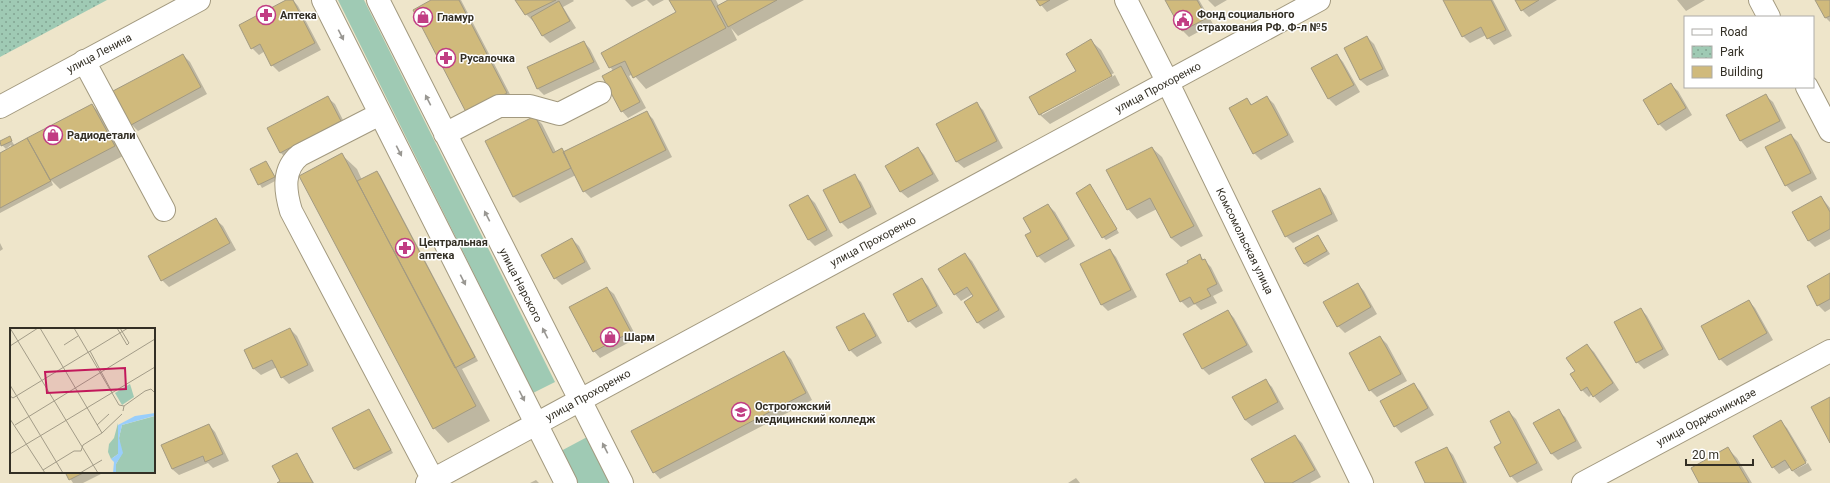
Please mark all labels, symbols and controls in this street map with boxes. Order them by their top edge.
pharmacy icon: Аптека [255,4,277,26]
shop icon: Гламур [412,6,434,28]
place label: Фонд социального страхования РФ. Ф-л №5 [1197,8,1327,34]
place label: Аптека [280,9,317,22]
public building icon: Фонд социального страхования РФ. Ф-л №5 [1172,9,1194,31]
place label: Гламур [437,11,474,24]
legend [1684,16,1814,88]
text: Road [1720,25,1748,39]
one-way arrow [337,29,344,41]
street label: улица Ленина [65,31,134,76]
text: Park [1720,45,1745,59]
pharmacy icon: Русалочка [435,47,457,69]
place label: Русалочка [460,52,515,65]
street label: улица Прохоренко [1113,59,1203,116]
text: Building [1720,65,1763,79]
one-way arrow [425,95,431,106]
shop icon: Радиодетали [42,124,64,146]
place label: Радиодетали [67,129,136,142]
one-way arrow [396,145,402,157]
street label: Комсомольская улица [1213,186,1276,297]
one-way arrow [484,211,490,222]
street label: улица Прохоренко [828,213,918,270]
place label: Центральная аптека [419,236,488,262]
pharmacy icon: Центральная аптека [394,237,416,259]
street label: улица Нарского [496,246,545,325]
one-way arrow [460,274,466,286]
shop icon: Шарм [599,326,621,348]
one-way arrow [542,327,549,338]
inset map [10,328,155,473]
place label: Шарм [624,331,655,344]
street label: улица Прохоренко [543,367,633,424]
street label: улица Орджоникидзе [1654,386,1758,449]
one-way arrow [518,390,525,402]
place label: Острогожский медицинский колледж [755,400,876,426]
school or university icon: Острогожский медицинский колледж [730,401,752,423]
scale bar [1686,441,1753,467]
one-way arrow [601,443,608,454]
text: 20 m [1692,448,1719,462]

